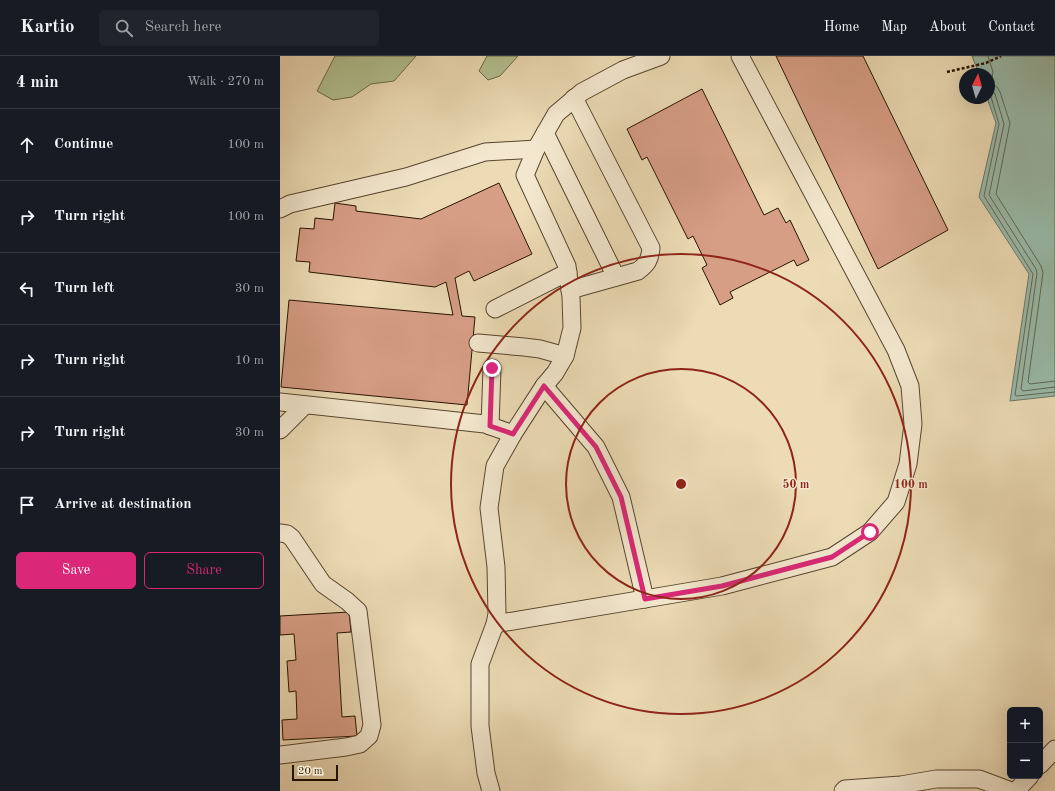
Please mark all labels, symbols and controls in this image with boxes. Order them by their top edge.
search box [99,10,379,46]
icon: search [113,17,135,39]
text: Kartio [20,18,75,37]
text: Search here [145,20,221,35]
text: Home [824,20,859,34]
text: Map [881,20,907,34]
text: About [929,20,966,34]
text: Contact [988,20,1035,34]
north arrow [959,68,995,104]
text: 4 min [16,74,59,91]
text: Walk · 270 m [187,75,264,88]
icon: ahead [16,134,38,156]
text: Continue [54,137,113,152]
text: 100 m [227,138,264,151]
icon: right [16,206,38,228]
text: Turn right [54,209,125,224]
text: 100 m [227,210,264,223]
icon: left [16,278,38,300]
text: Turn left [54,281,114,296]
text: 30 m [235,282,264,295]
icon: right [16,350,38,372]
text: Turn right [54,353,125,368]
text: 10 m [235,354,264,367]
route end [483,359,501,377]
icon: right [16,422,38,444]
text: Turn right [54,425,125,440]
text: 30 m [235,426,264,439]
centre of rings [674,477,688,491]
text: 50 m [783,478,810,491]
text: 100 m [894,479,928,491]
icon: arrive [16,494,38,516]
text: Arrive at destination [54,497,192,512]
route start [861,523,879,541]
button: Save [16,552,136,589]
button: Share [144,552,264,589]
map controls [1007,707,1043,779]
button: + [1007,707,1043,743]
button: − [1007,743,1043,779]
scale bar [292,763,338,782]
text: 20 m [298,766,323,777]

